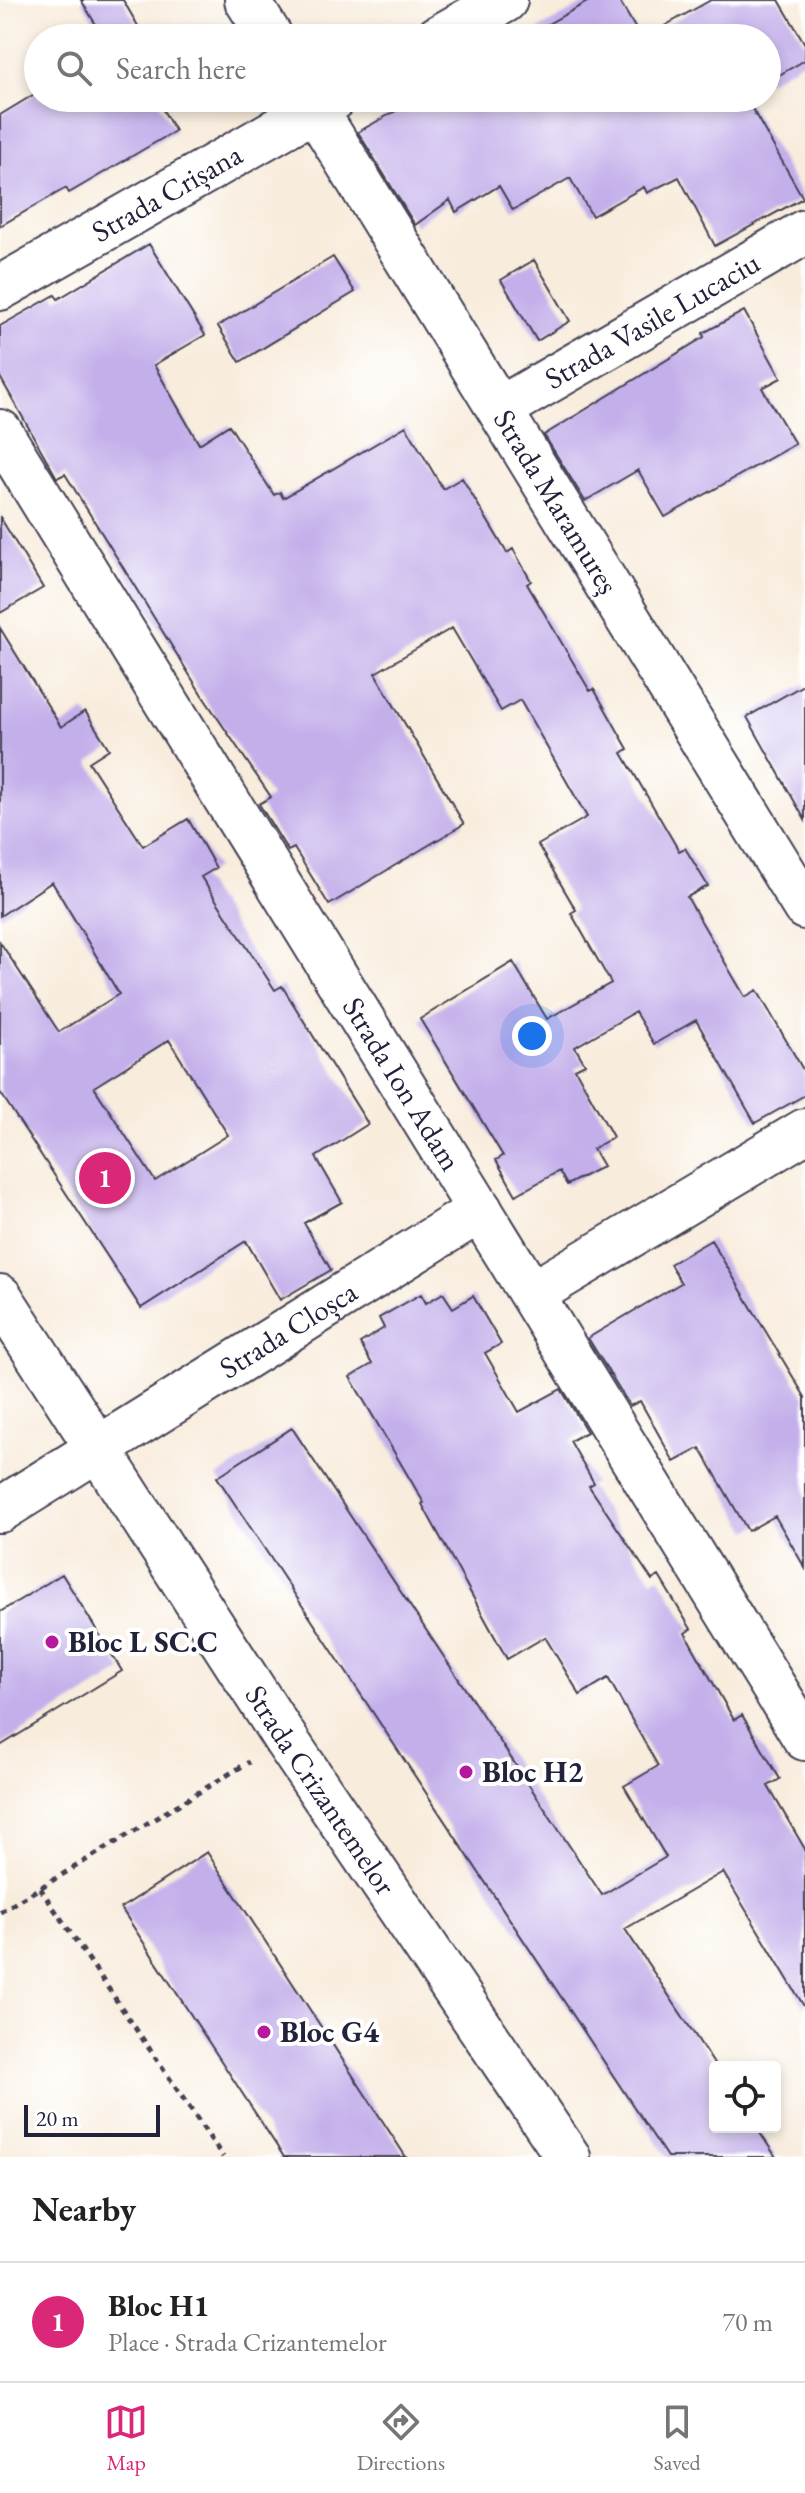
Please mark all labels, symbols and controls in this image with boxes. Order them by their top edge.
search box [24,24,781,112]
icon: search [52,46,96,90]
text: Search here [116,49,246,88]
street label: Strada Crișana [85,134,249,251]
street label: Strada Vasile Lucaciu [537,242,767,398]
street label: Strada Maramureș [485,402,628,601]
street label: Strada Ion Adam [334,990,471,1178]
your location [512,1016,552,1056]
pin: 1 [79,1148,131,1208]
street label: Strada Cloșca [212,1272,364,1387]
place label: Bloc L SC.C [68,1622,218,1661]
marker: Bloc L SC.C [43,1633,61,1651]
street label: Strada Crizantemelor [237,1677,405,1902]
place label: Bloc H2 [482,1752,583,1791]
marker: Bloc H2 [457,1763,475,1781]
place label: Bloc G4 [280,2012,380,2051]
marker: Bloc G4 [255,2023,273,2041]
map controls [709,2061,781,2133]
button: locate [709,2061,781,2133]
scale bar [24,2101,160,2137]
text: 20 m [36,2104,79,2133]
text: Nearby [32,2187,136,2231]
text: Bloc H1 [108,2286,209,2325]
text: 1 [51,2305,65,2339]
text: 70 m [723,2305,773,2339]
text: Place · Strada Crizantemelor [108,2325,387,2359]
tab: Map [104,2400,148,2477]
tab: Directions [357,2400,445,2477]
tab: Saved [654,2400,701,2477]

